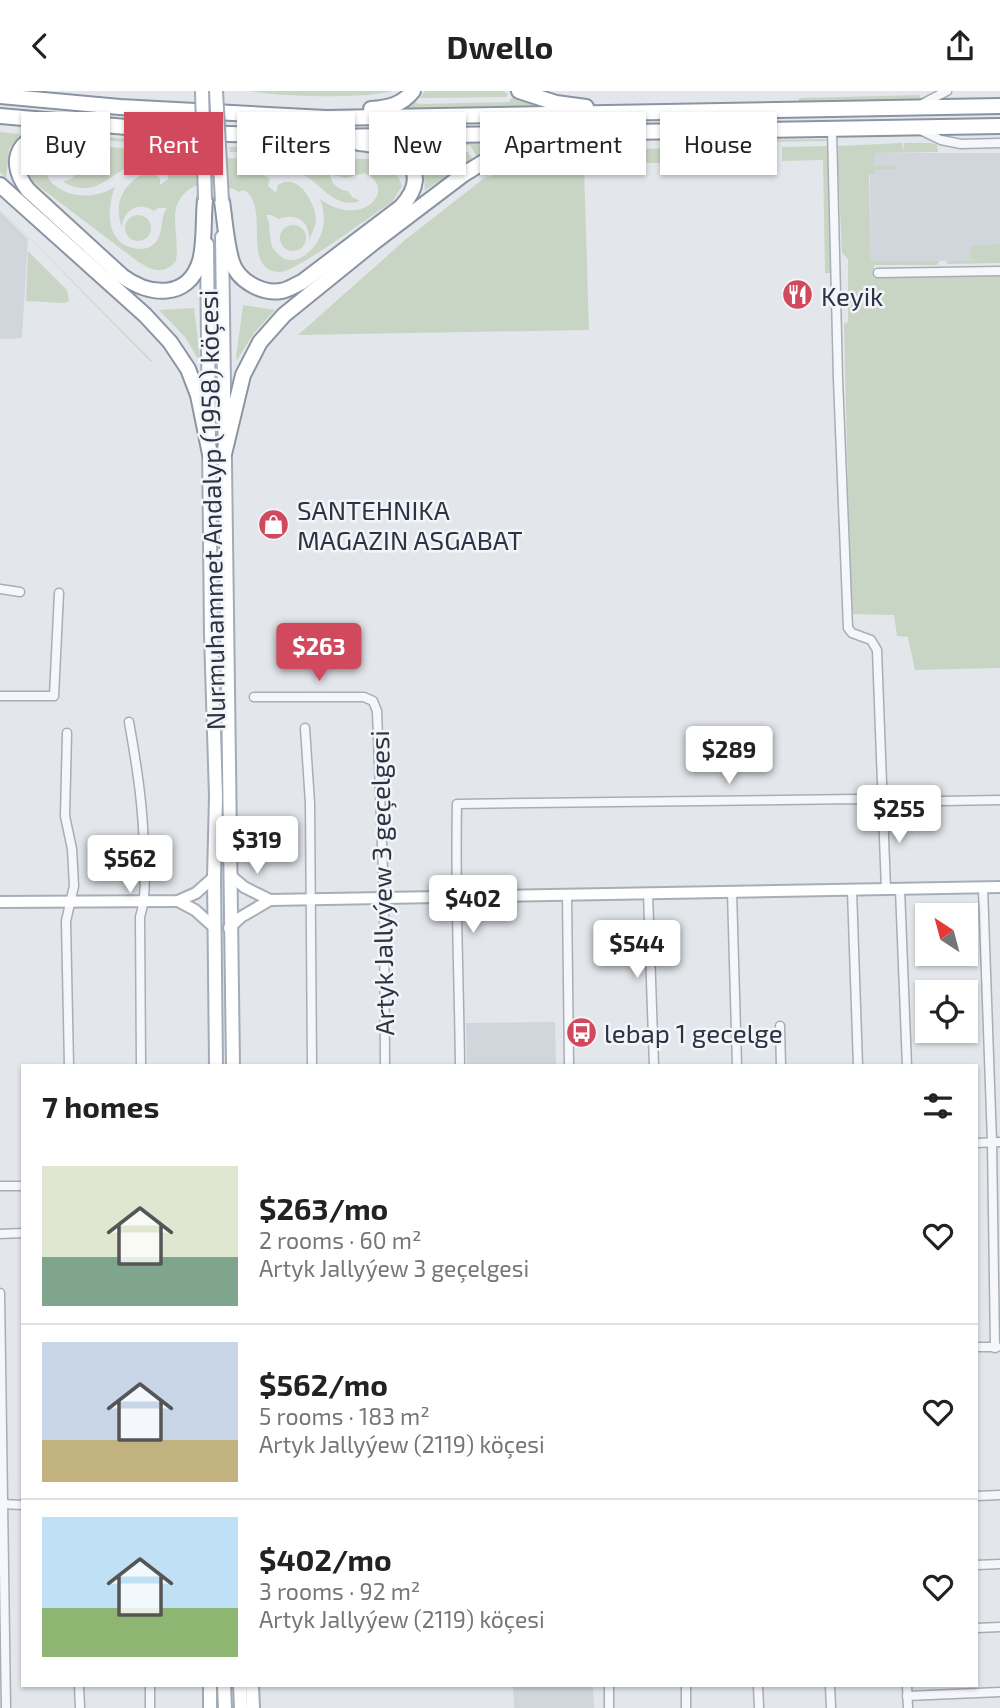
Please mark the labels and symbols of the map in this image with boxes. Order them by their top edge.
restaurant icon: Keyik [781,278,815,312]
place label: Keyik [821,280,883,311]
street label: Nurmuhammet Andalyp (1958) köçesi [192,289,232,731]
place label: SANTEHNIKA MAGAZIN ASGABAT [297,494,523,555]
shop icon: SANTEHNIKA MAGAZIN ASGABAT [257,507,291,541]
pin: $263 [278,623,360,683]
pin: $289 [688,727,770,786]
street label: Artyk Jallyýew 3 geçelgesi [363,730,401,1036]
pin: $255 [858,785,940,845]
pin: $319 [216,817,298,876]
pin: $562 [89,835,171,895]
pin: $402 [432,875,514,935]
north arrow [915,903,978,966]
pin: $544 [596,921,678,980]
bus stop icon: lebap 1 gecelge [564,1015,598,1049]
place label: lebap 1 gecelge [604,1017,783,1048]

